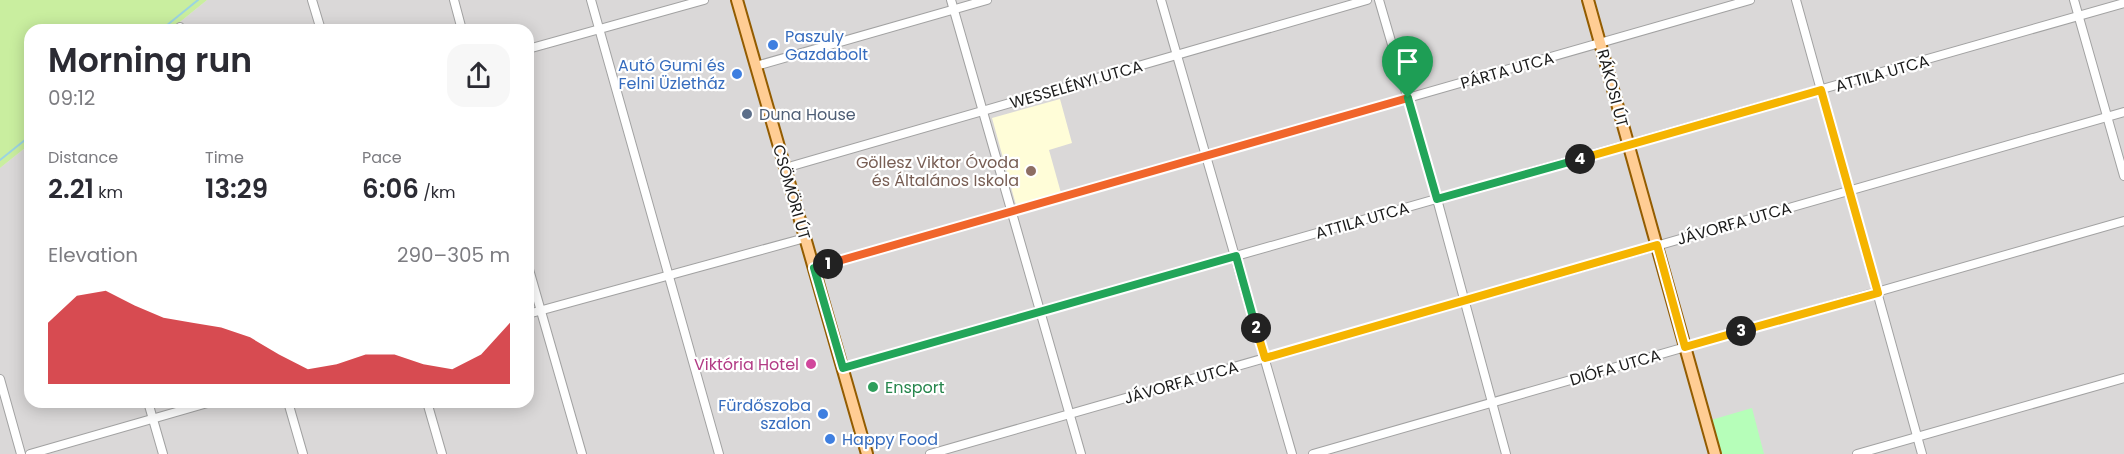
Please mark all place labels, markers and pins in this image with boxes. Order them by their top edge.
place label: Paszuly Gazdabolt [785,25,868,66]
pin [1382,36,1433,98]
marker: Paszuly Gazdabolt [766,38,780,52]
place label: Autó Gumi és Felni Üzletház [618,54,725,95]
marker: Autó Gumi és Felni Üzletház [730,67,744,81]
place label: Duna House [759,103,856,126]
marker: Duna House [740,107,754,121]
pin: 4 [1565,144,1595,174]
place label: Göllesz Viktor Óvoda és Általános Iskola [856,151,1019,192]
marker: Göllesz Viktor Óvoda és Általános Iskola [1024,164,1038,178]
pin: 1 [813,249,843,279]
pin: 2 [1241,313,1271,343]
pin: 3 [1726,316,1756,346]
place label: Viktória Hotel [694,353,799,376]
marker: Viktória Hotel [804,357,818,371]
place label: Ensport [885,376,945,399]
marker: Ensport [866,380,880,394]
place label: Fürdőszoba szalon [718,394,811,435]
marker: Fürdőszoba szalon [816,407,830,421]
place label: Happy Food [842,428,938,451]
marker: Happy Food [823,432,837,446]

